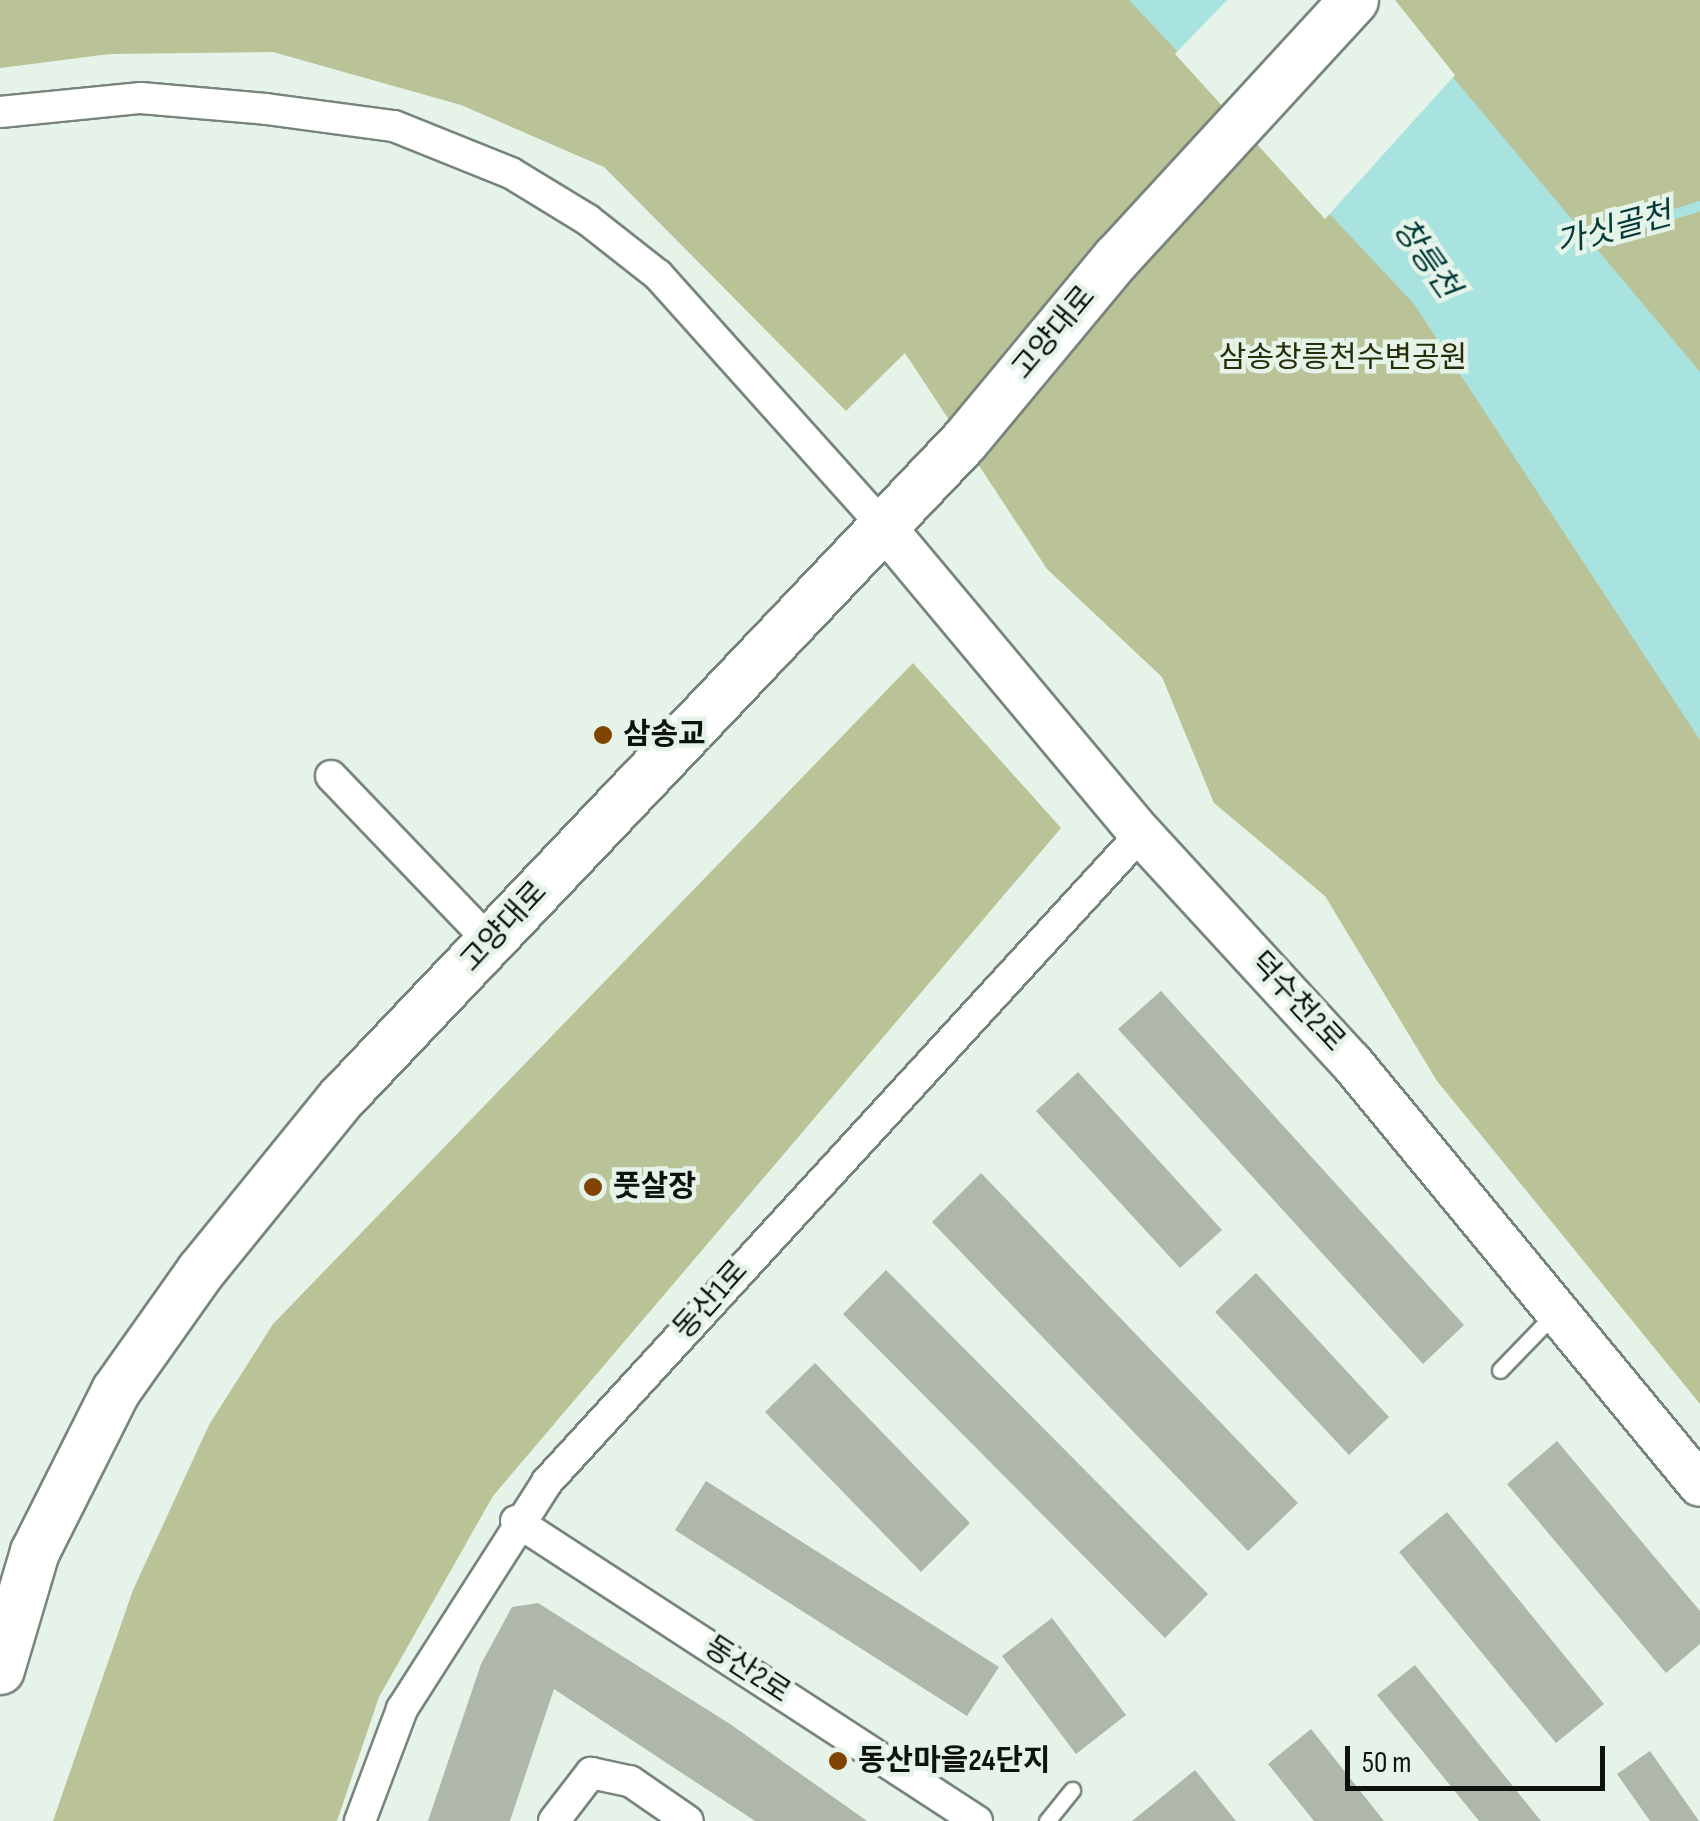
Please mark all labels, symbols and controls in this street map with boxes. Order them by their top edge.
water label: 가싯골천 [1552,196,1676,264]
water label: 창릉천 [1384,212,1466,306]
street label: 고양대로 [1005,279,1103,387]
park label: 삼송창릉천수변공원 [1219,340,1467,376]
place label: 삼송교 [623,717,706,753]
marker: 삼송교 [592,724,614,746]
street label: 고양대로 [453,874,555,980]
street label: 덕수천2로 [1242,945,1352,1059]
place label: 풋살장 [613,1169,696,1205]
marker: 풋살장 [582,1176,604,1198]
street label: 동산1로 [666,1253,756,1347]
street label: 동산2로 [697,1629,797,1711]
scale bar [1350,1726,1610,1788]
place label: 동산마을24단지 [858,1743,1051,1779]
text: 50 m [1362,1745,1411,1781]
marker: 동산마을24단지 [827,1750,849,1772]

